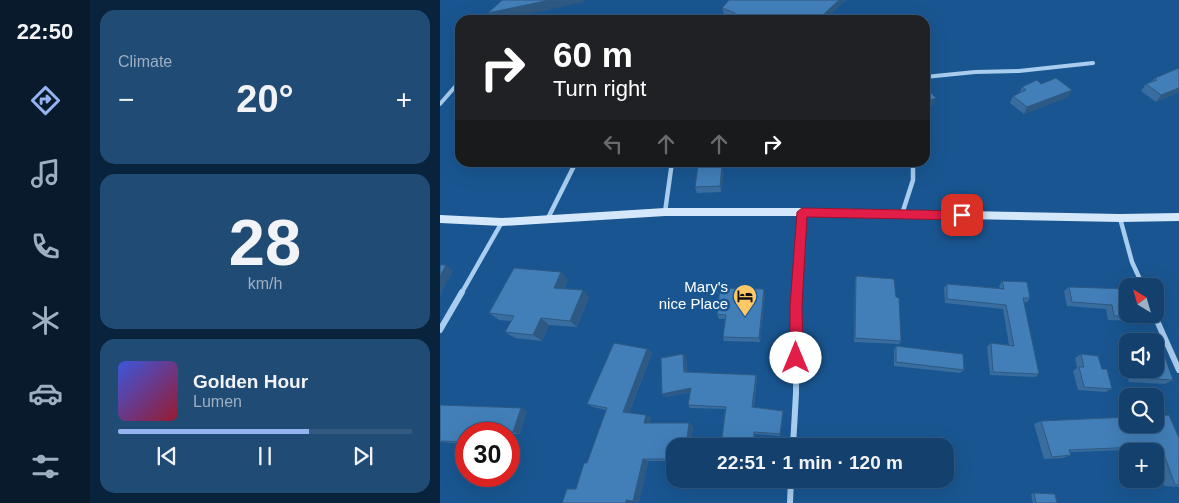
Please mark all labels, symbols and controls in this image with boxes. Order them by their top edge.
text: 22:50 [17,19,73,44]
icon: right [470,35,535,100]
text: 60 m [553,35,633,74]
text: Climate [118,53,172,70]
text: Turn right [553,76,646,101]
text: 20° [236,78,294,120]
icon: directions [28,83,63,118]
text: − [118,84,134,115]
text: + [396,84,412,115]
icon: left [599,130,627,158]
icon: ahead [652,130,680,158]
icon: ahead [705,130,733,158]
icon: right [758,130,786,158]
icon: music [28,156,63,191]
pin [941,194,983,236]
icon: arrive [948,201,976,229]
text: 28 [229,206,301,279]
icon: phone [28,229,63,264]
text: km/h [248,275,282,292]
place label: Mary's nice Place [659,278,728,312]
north arrow [1119,278,1164,322]
map controls [1119,278,1164,488]
hotel icon: Mary's nice Place [732,283,758,317]
icon: climate [28,303,63,338]
position arrow [769,331,821,383]
button: sound [1119,333,1164,378]
text: Golden Hour [193,371,308,392]
icon: car [28,376,63,411]
button: search [1119,388,1164,433]
text: Lumen [193,393,242,410]
speed limit sign: 30 [455,422,520,487]
icon: previous [153,442,181,470]
icon: pause [251,442,279,470]
icon: next [349,442,377,470]
button: + [1119,443,1164,488]
icon: filters [28,449,63,484]
text: 22:51 · 1 min · 120 m [717,452,903,473]

